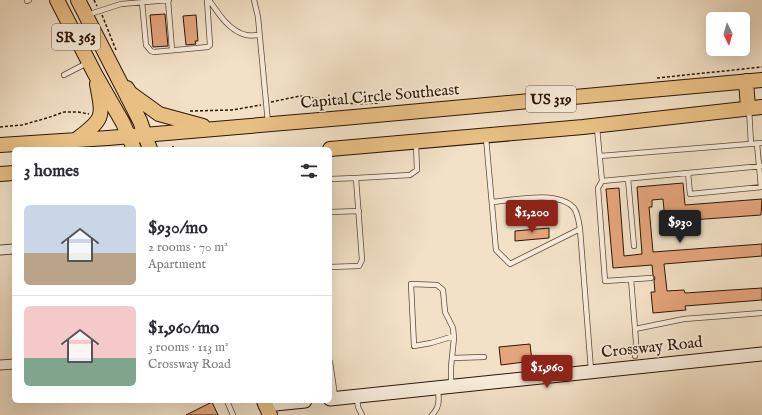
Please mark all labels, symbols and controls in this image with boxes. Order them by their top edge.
north arrow [706,12,750,56]
map controls [706,12,750,56]
road number: SR 363 [52,24,100,50]
street label: Capital Circle Southeast [300,80,461,114]
road number: US 319 [526,86,576,112]
icon: filters [298,160,320,182]
text: 3 homes [24,161,79,182]
pin: $1,200 [499,200,565,234]
text: $1,200 [515,204,549,221]
pin: $930 [656,210,704,244]
text: $930 [668,214,692,231]
text: $930/mo [148,218,208,239]
icon: home [56,221,104,269]
text: 2 rooms · 70 m² [148,239,228,256]
text: Apartment [148,256,206,273]
text: $1,960/mo [148,318,219,339]
icon: home [56,322,104,370]
street label: Crossway Road [600,333,704,363]
text: 3 rooms · 113 m² [148,339,229,356]
pin: $1,960 [514,355,580,389]
text: Crossway Road [148,356,231,373]
text: $1,960 [530,359,564,376]

